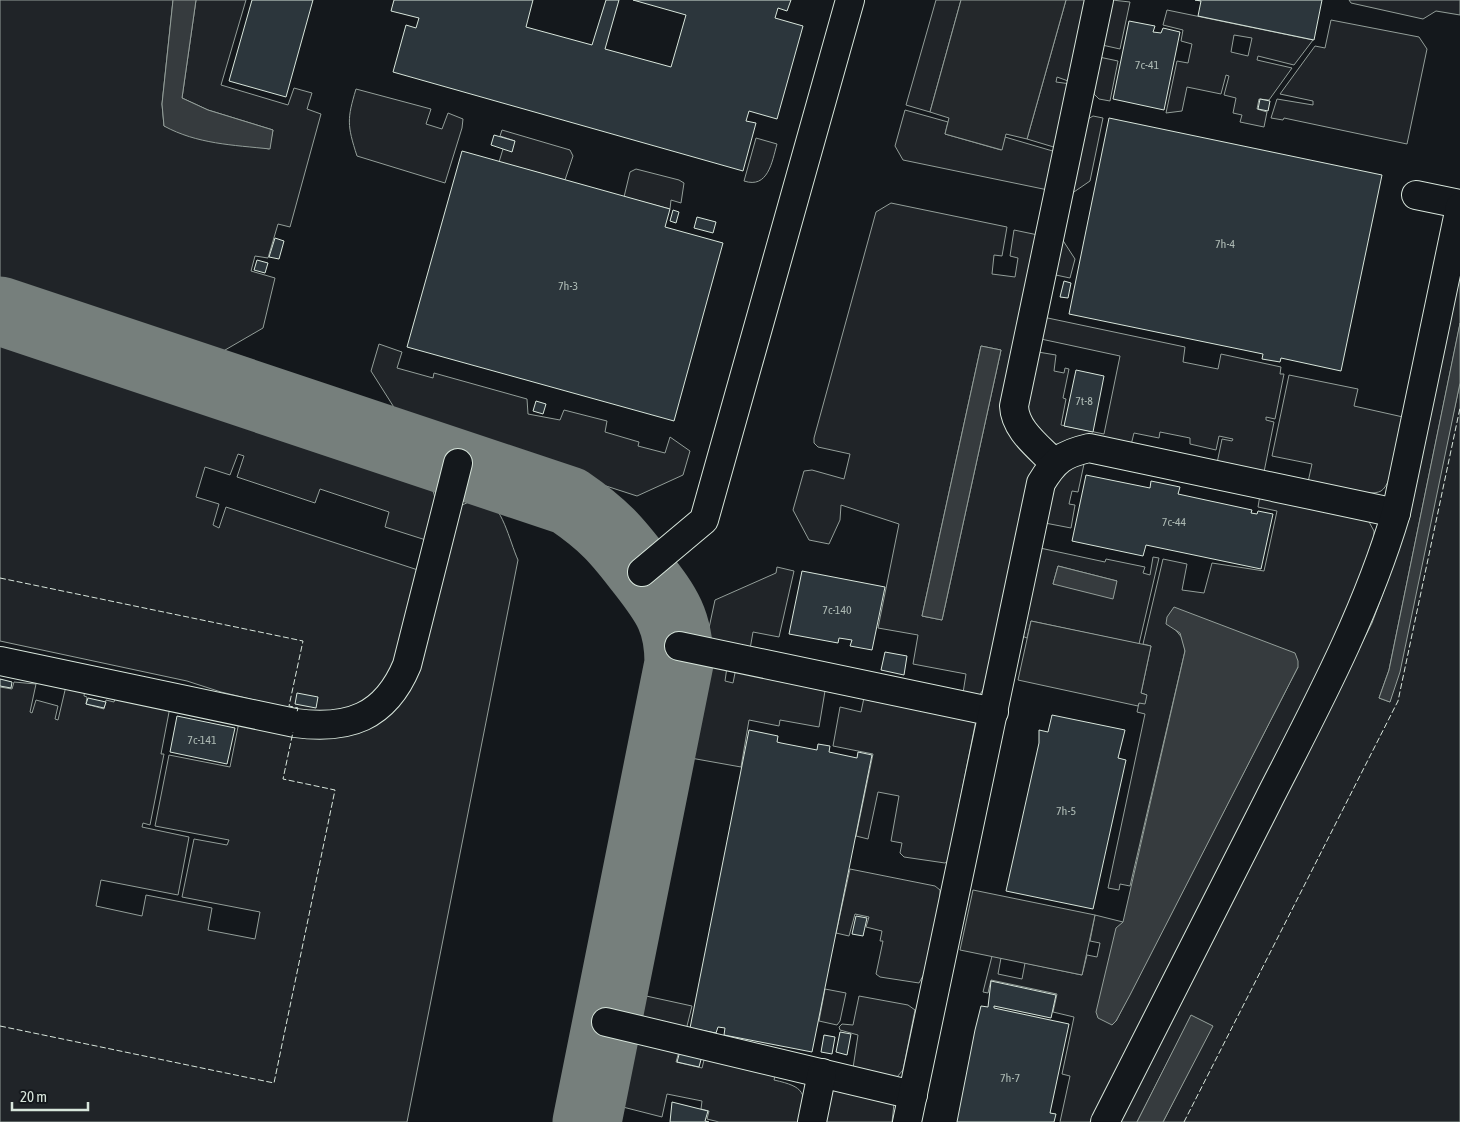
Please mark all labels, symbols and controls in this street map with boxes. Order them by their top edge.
house number: 7c-41 [1135,58,1160,72]
house number: 7h-4 [1215,237,1235,251]
house number: 7h-3 [558,279,578,293]
house number: 7t-8 [1075,394,1093,408]
house number: 7c-44 [1162,515,1187,529]
house number: 7c-140 [822,603,852,617]
house number: 7c-141 [187,733,217,747]
house number: 7h-5 [1056,804,1076,818]
house number: 7h-7 [1000,1071,1020,1085]
scale bar [12,1080,89,1112]
text: 20 m [20,1088,47,1105]

